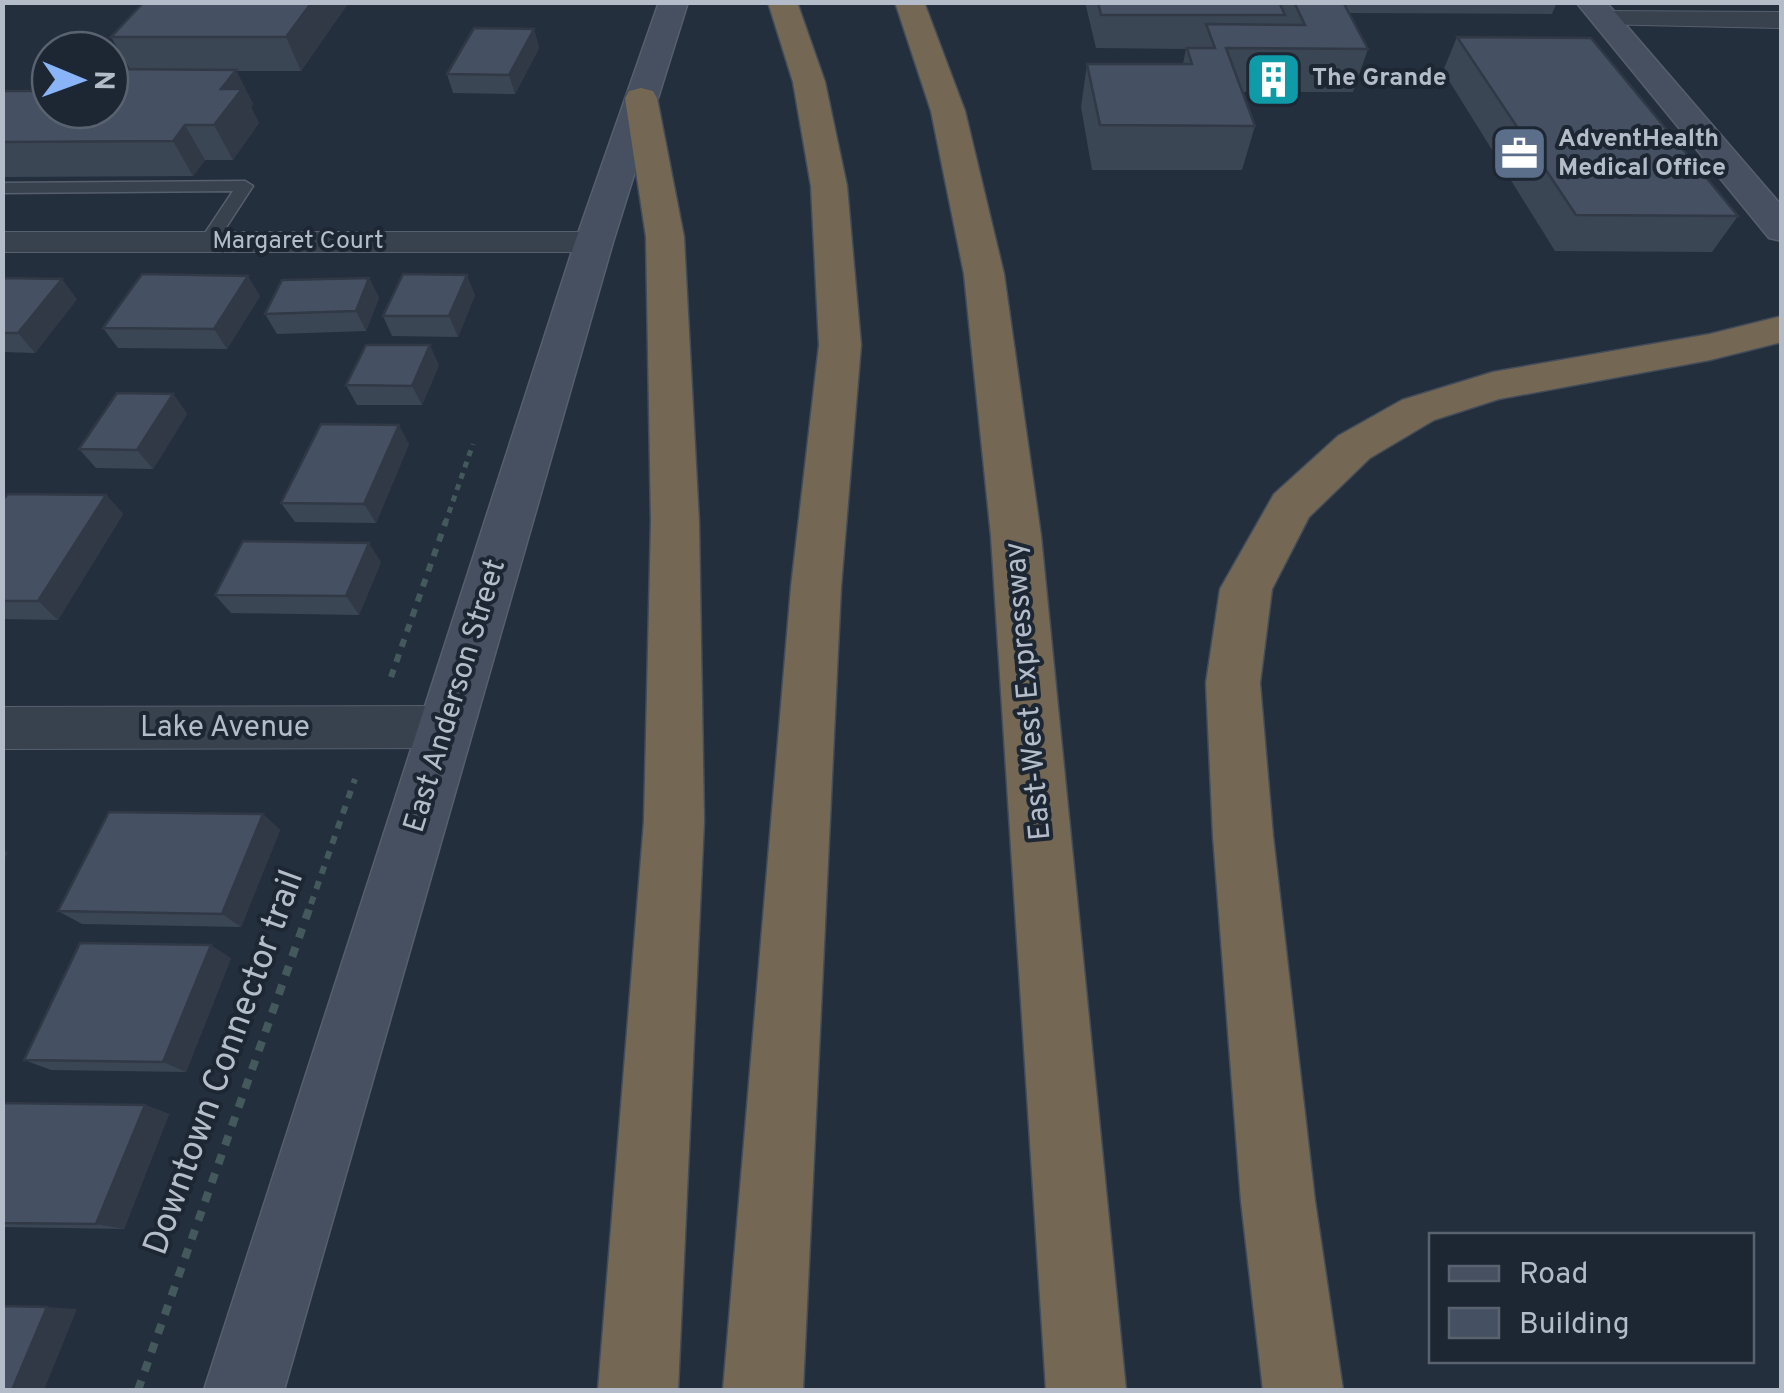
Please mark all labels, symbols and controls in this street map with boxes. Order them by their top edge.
north arrow [30,30,130,130]
building icon: The Grande [1243,49,1303,109]
place label: The Grande [1312,63,1447,95]
text: N [84,70,120,91]
office icon: AdventHealth Medical Office [1489,124,1549,184]
place label: AdventHealth Medical Office [1558,124,1726,185]
street label: Margaret Court [212,226,384,258]
street label: East-West Expressway [998,540,1060,842]
street label: East Anderson Street [397,555,515,837]
street label: Lake Avenue [140,710,310,747]
street label: Downtown Connector trail [135,865,315,1261]
legend [1429,1233,1754,1363]
text: Road [1519,1257,1588,1294]
text: Building [1519,1307,1630,1344]

